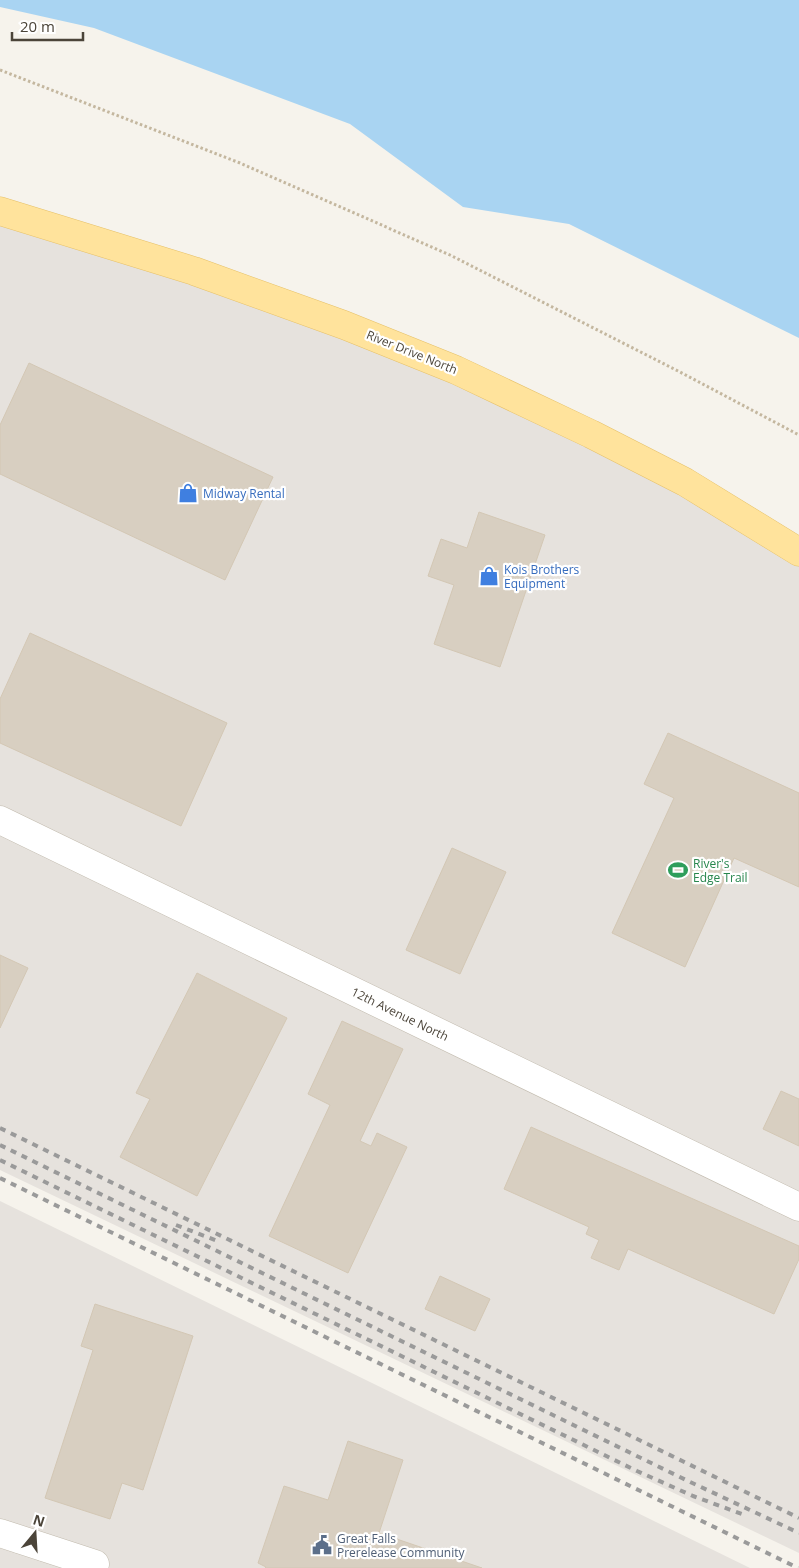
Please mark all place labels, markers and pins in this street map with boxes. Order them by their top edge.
shop icon: Midway Rental [177,482,199,504]
place label: Midway Rental [203,485,285,502]
place label: Kois Brothers Equipment [504,561,580,592]
shop icon: Kois Brothers Equipment [478,565,500,587]
place label: River's Edge Trail [693,855,748,886]
sports icon: River's Edge Trail [667,859,689,881]
place label: Great Falls Prerelease Community [337,1530,466,1561]
public building icon: Great Falls Prerelease Community [311,1534,333,1556]

